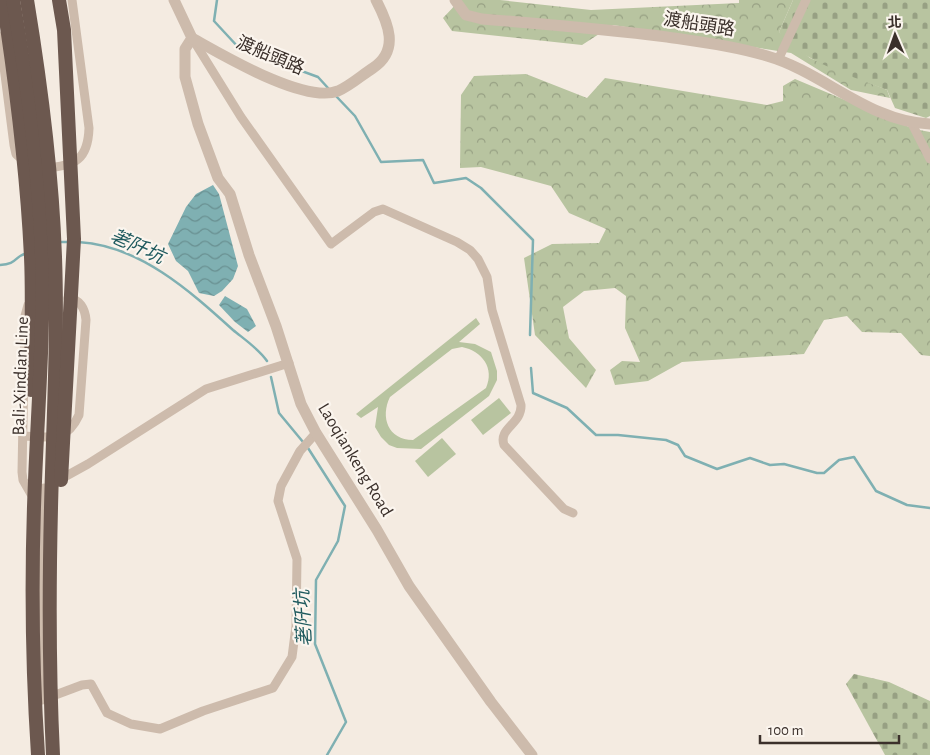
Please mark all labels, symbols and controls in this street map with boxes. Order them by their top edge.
street label: 渡船頭路 [662,9,736,40]
north arrow [870,10,920,60]
text: 北 [887,15,902,30]
street label: 渡船頭路 [233,32,307,78]
water label: 荖阡坑 [107,225,170,268]
street label: Bali-Xindian Line [10,316,32,436]
street label: Laoqiankeng Road [314,400,396,520]
water label: 荖阡坑 [291,586,315,647]
scale bar [760,712,899,744]
text: 100 m [768,723,803,738]

